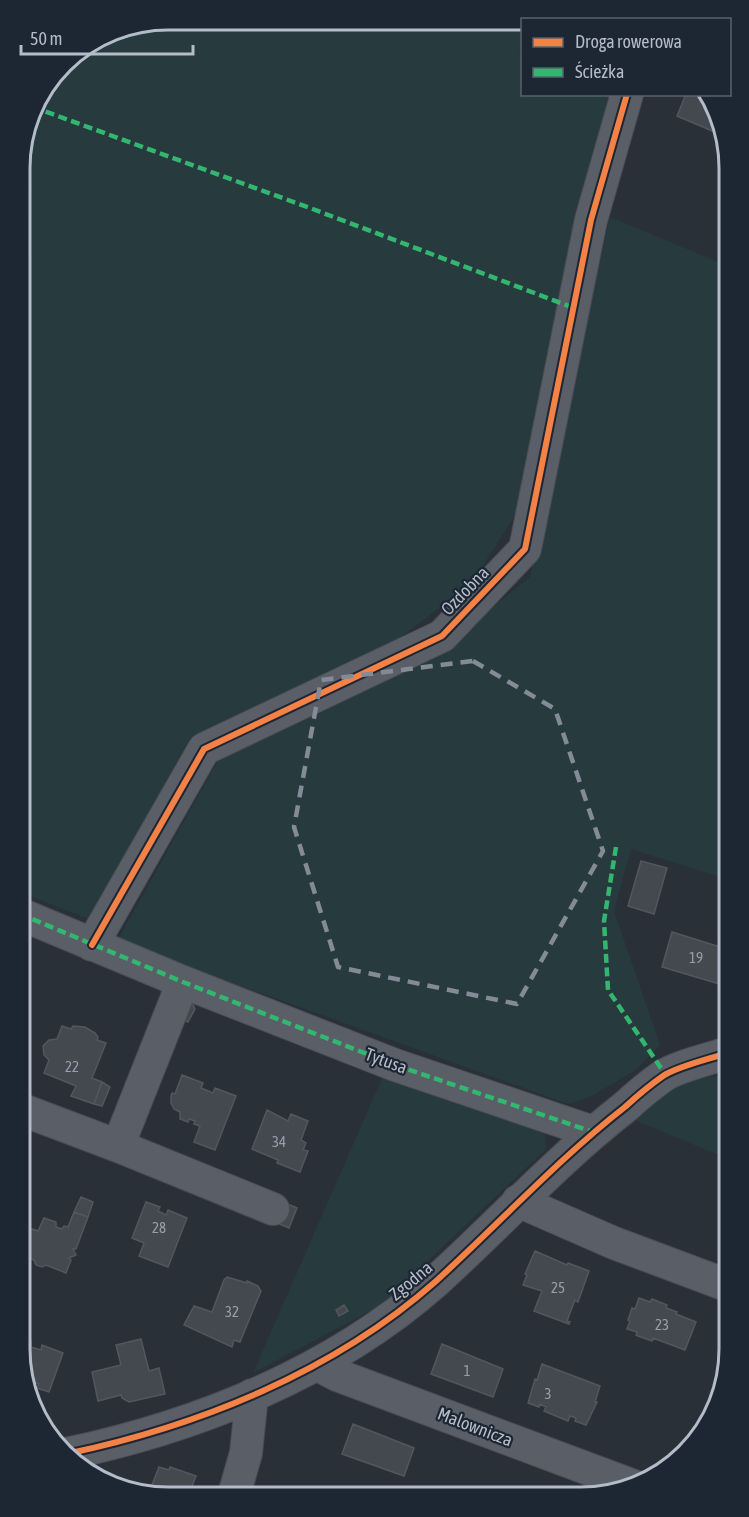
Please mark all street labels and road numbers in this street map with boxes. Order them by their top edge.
street label: Ozdobna [436,562,493,619]
street label: Tytusa [362,1043,410,1078]
street label: Zgodna [385,1257,436,1305]
street label: Malownicza [435,1403,516,1450]

